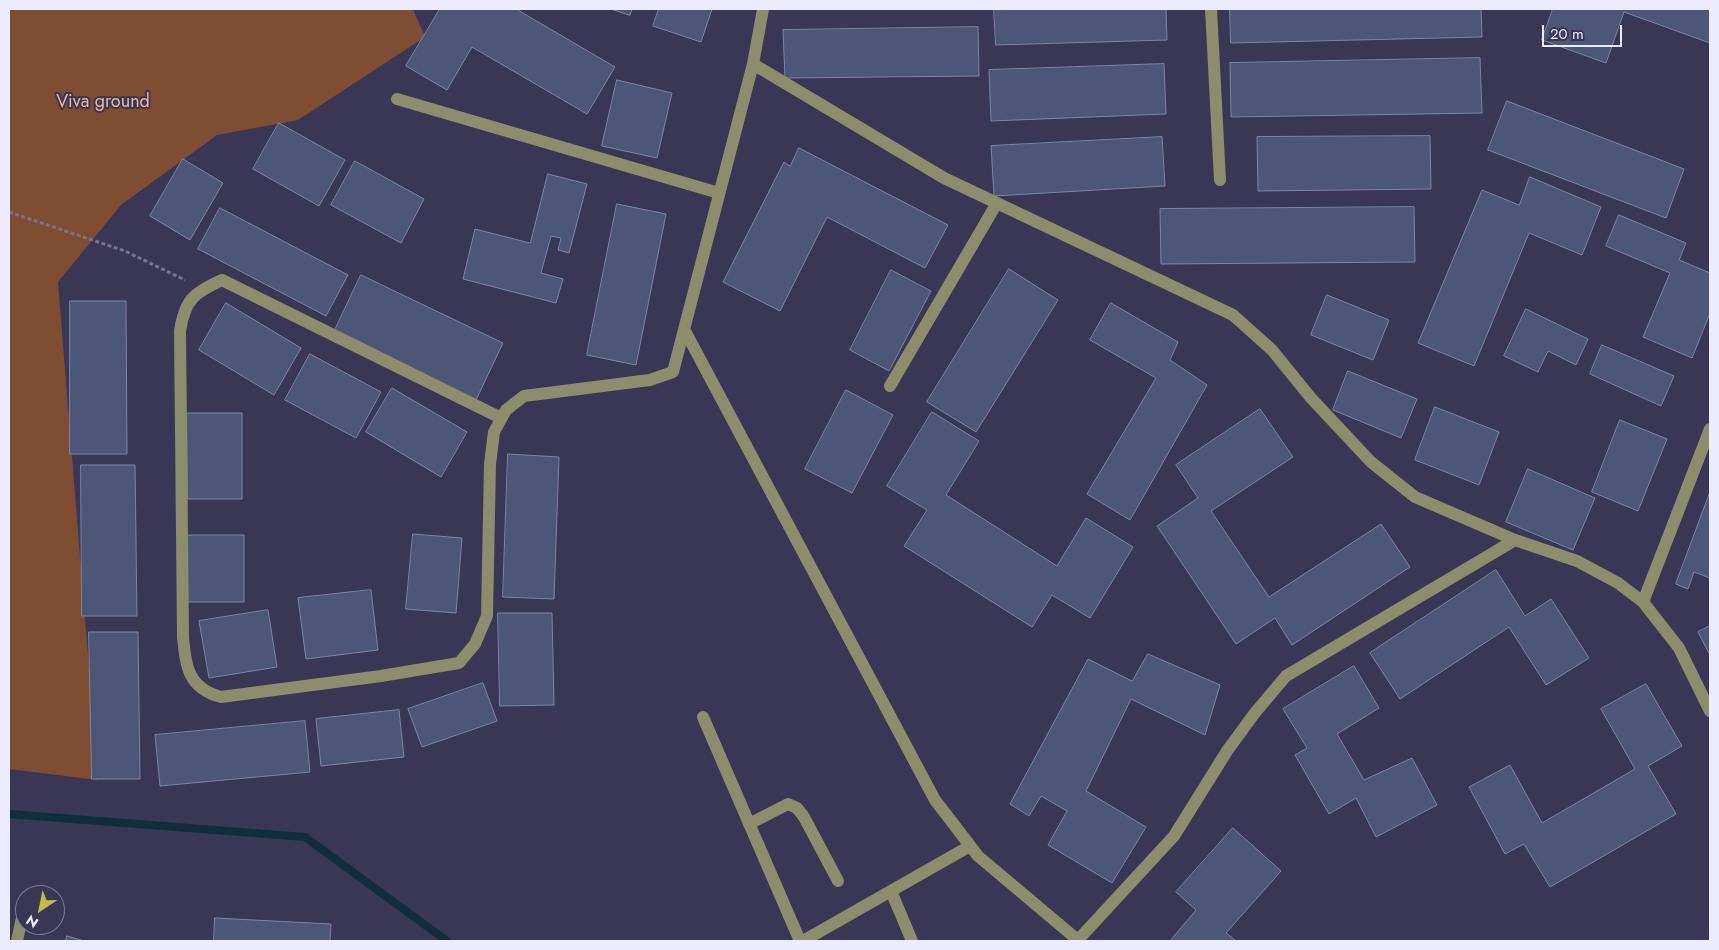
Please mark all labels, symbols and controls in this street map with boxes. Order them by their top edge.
scale bar [1544,15,1624,47]
text: 20 m [1550,23,1584,45]
park label: Viva ground [56,92,150,114]
north arrow [15,885,65,935]
text: N [22,910,42,933]

